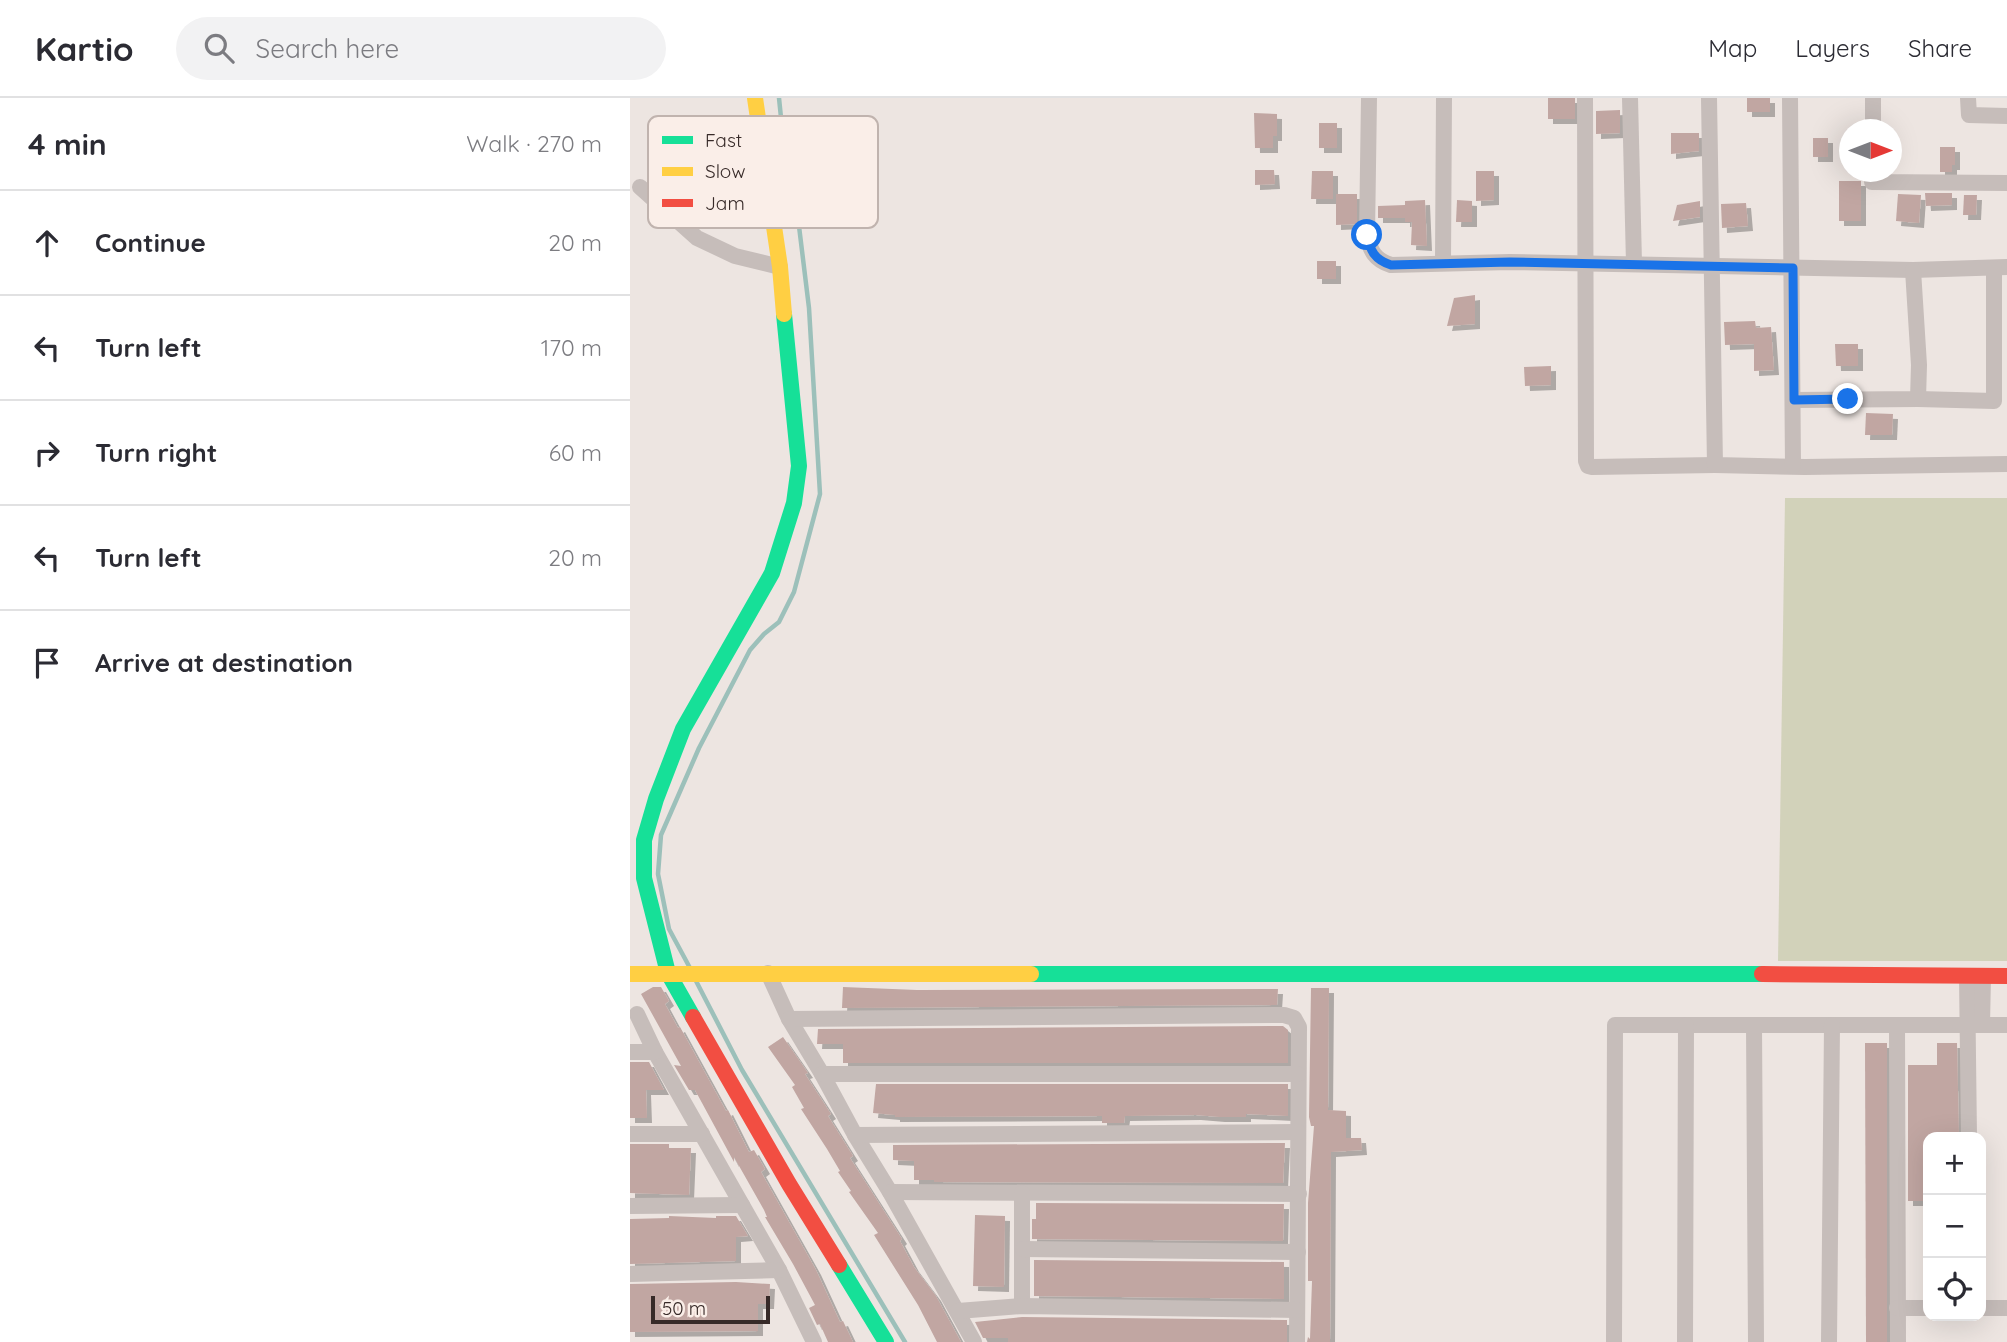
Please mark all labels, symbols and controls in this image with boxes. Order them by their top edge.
search box [176,17,666,80]
text: Kartio [35,28,134,69]
icon: search [200,29,238,67]
text: Search here [256,32,399,65]
text: Map [1708,33,1757,63]
text: Layers [1795,33,1870,63]
text: Share [1908,33,1972,63]
legend [648,116,878,228]
north arrow [1839,119,1902,182]
text: 4 min [28,125,107,163]
text: Fast [705,128,742,152]
text: Walk · 270 m [466,129,602,158]
text: Slow [705,159,746,183]
text: Jam [705,191,745,215]
route start [1351,219,1382,250]
icon: ahead [28,224,66,262]
text: Continue [95,226,206,259]
text: 20 m [548,228,602,257]
icon: left [28,329,66,367]
text: Turn left [95,331,202,364]
text: 170 m [541,333,602,362]
route end [1832,383,1863,414]
icon: right [28,434,66,472]
text: Turn right [95,436,217,469]
text: 60 m [549,438,602,467]
icon: left [28,539,66,577]
text: Turn left [95,541,202,574]
text: 20 m [548,543,602,572]
icon: arrive [28,644,66,682]
text: Arrive at destination [95,646,353,679]
map controls [1923,1132,1986,1321]
button: + [1923,1132,1986,1195]
button: − [1923,1195,1986,1258]
button: locate [1923,1258,1986,1321]
scale bar [651,1293,770,1325]
text: 50 m [662,1296,706,1320]

